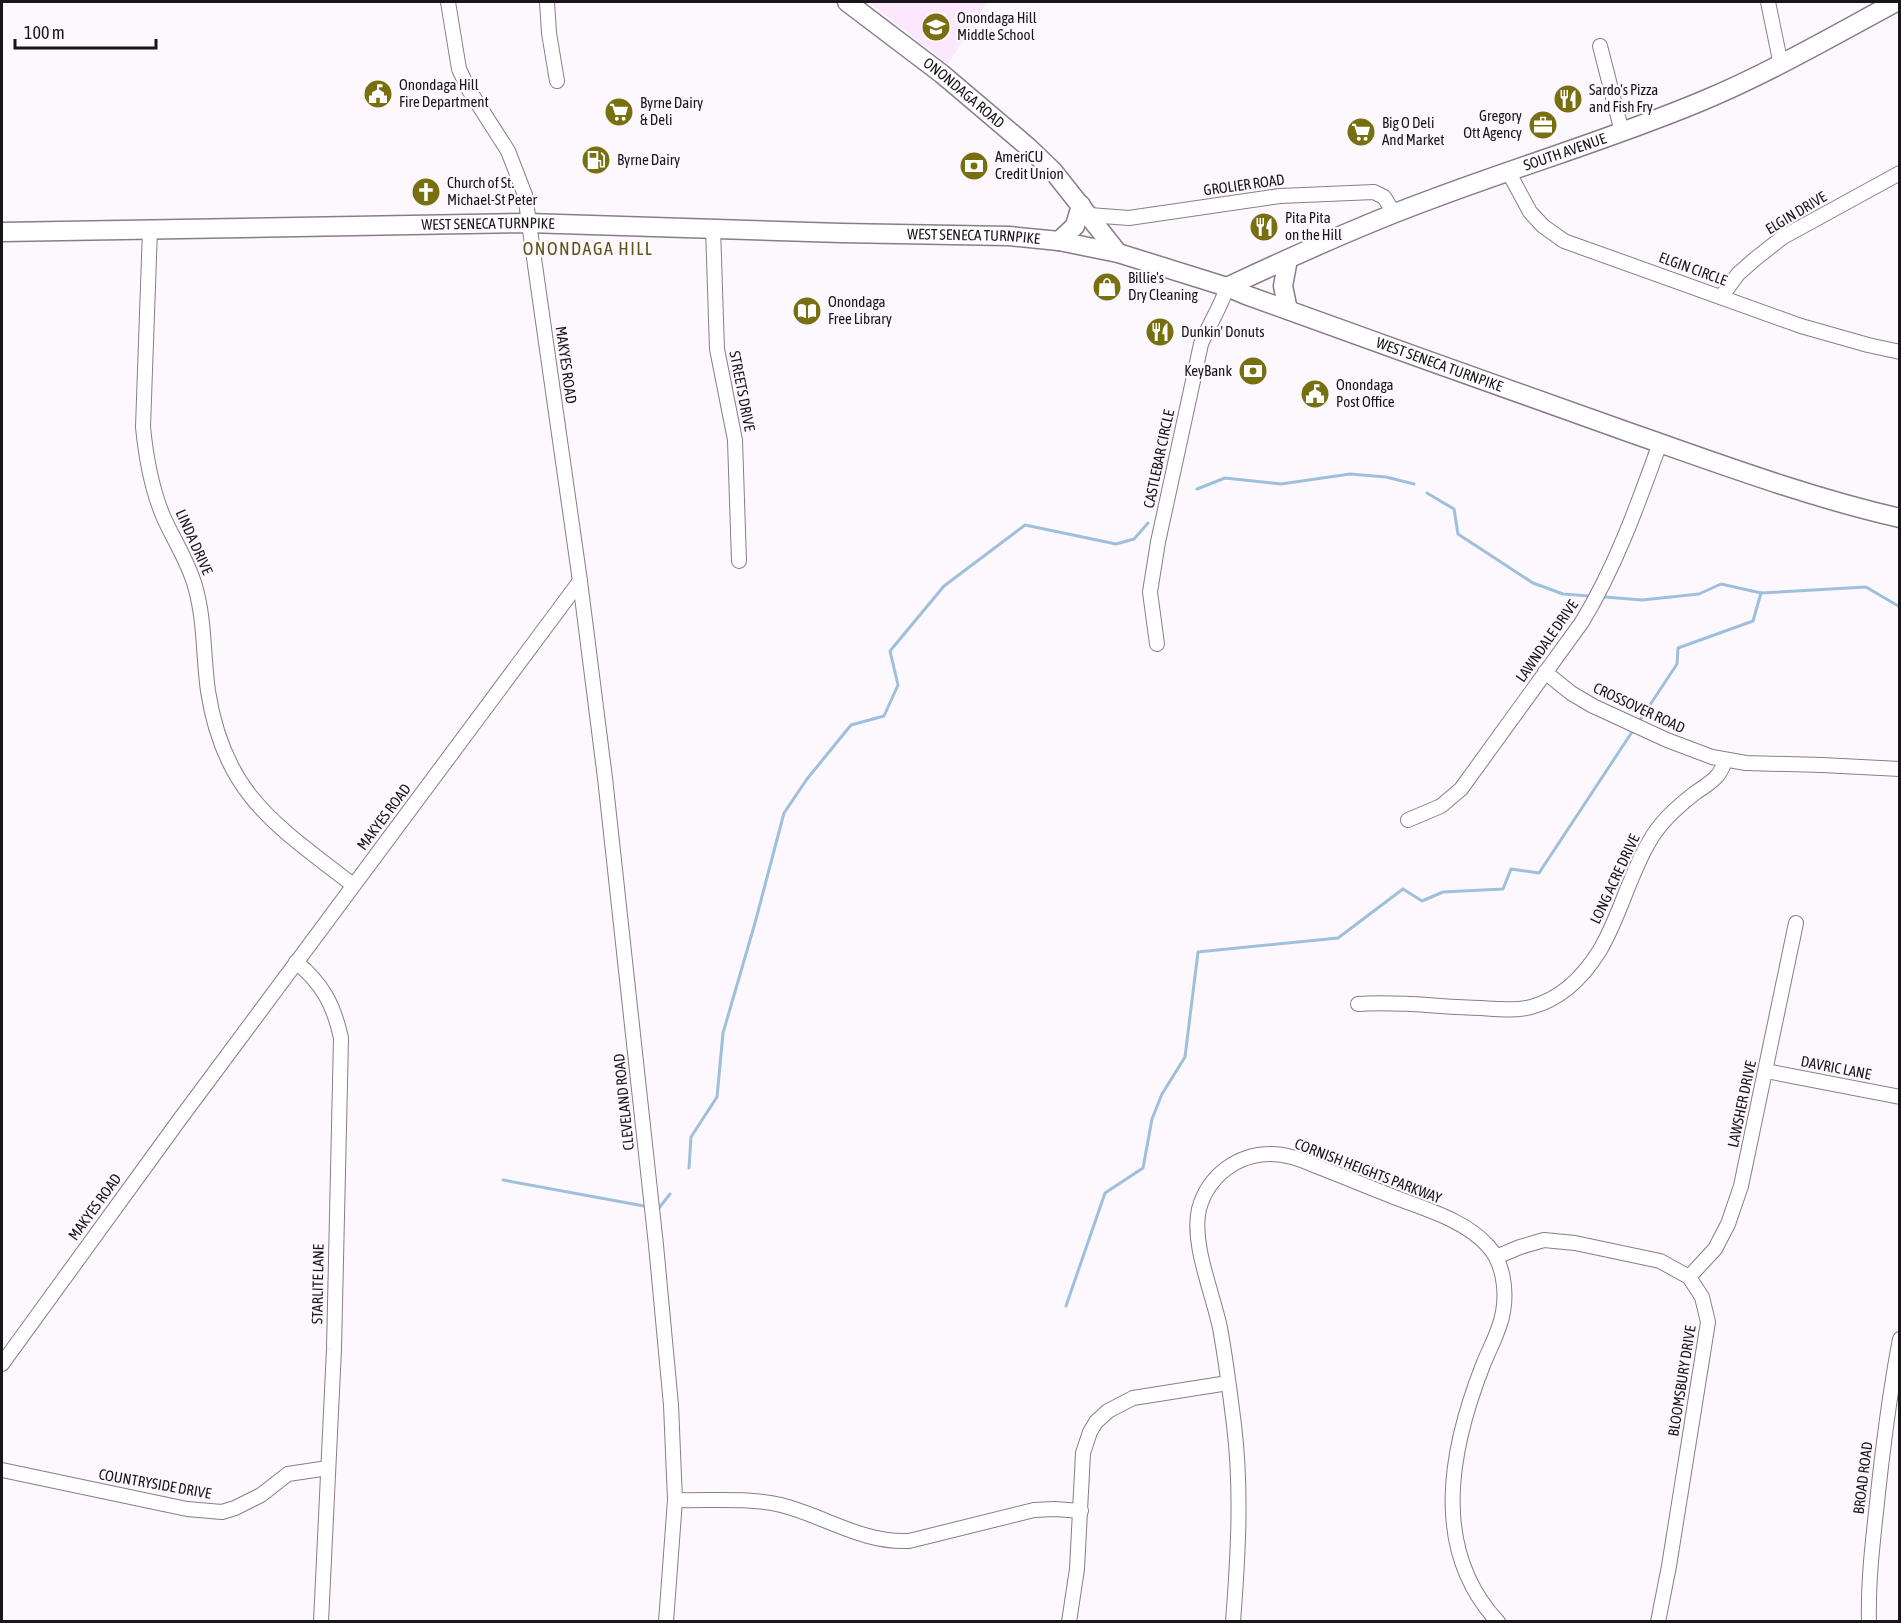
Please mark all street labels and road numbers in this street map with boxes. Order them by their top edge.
street label: ONONDAGA ROAD [920,54,1008,131]
street label: SOUTH AVENUE [1521,129,1609,174]
street label: GROLIER ROAD [1202,170,1285,199]
street label: ELGIN DRIVE [1762,187,1830,237]
street label: WEST SENECA TURNPIKE [421,214,555,233]
street label: WEST SENECA TURNPIKE [907,225,1042,247]
street label: ELGIN CIRCLE [1657,248,1730,289]
street label: MAKYES ROAD [553,325,580,405]
street label: WEST SENECA TURNPIKE [1374,334,1506,395]
street label: STREETS DRIVE [726,349,759,433]
street label: CASTLEBAR CIRCLE [1140,408,1177,510]
street label: LINDA DRIVE [173,506,217,578]
street label: LAWNDALE DRIVE [1512,596,1581,685]
street label: CROSSOVER ROAD [1591,679,1688,736]
street label: MAKYES ROAD [353,780,414,853]
street label: LONG ACRE DRIVE [1586,831,1643,926]
street label: DAVRIC LANE [1799,1052,1873,1083]
street label: CLEVELAND ROAD [610,1053,637,1151]
street label: LAWSHER DRIVE [1724,1058,1759,1149]
street label: CORNISH HEIGHTS PARKWAY [1292,1135,1444,1206]
street label: MAKYES ROAD [65,1170,124,1243]
street label: STARLITE LANE [308,1243,327,1324]
street label: BLOOMSBURY DRIVE [1664,1324,1699,1438]
street label: BROAD ROAD [1850,1441,1875,1515]
street label: COUNTRYSIDE DRIVE [97,1465,213,1502]

